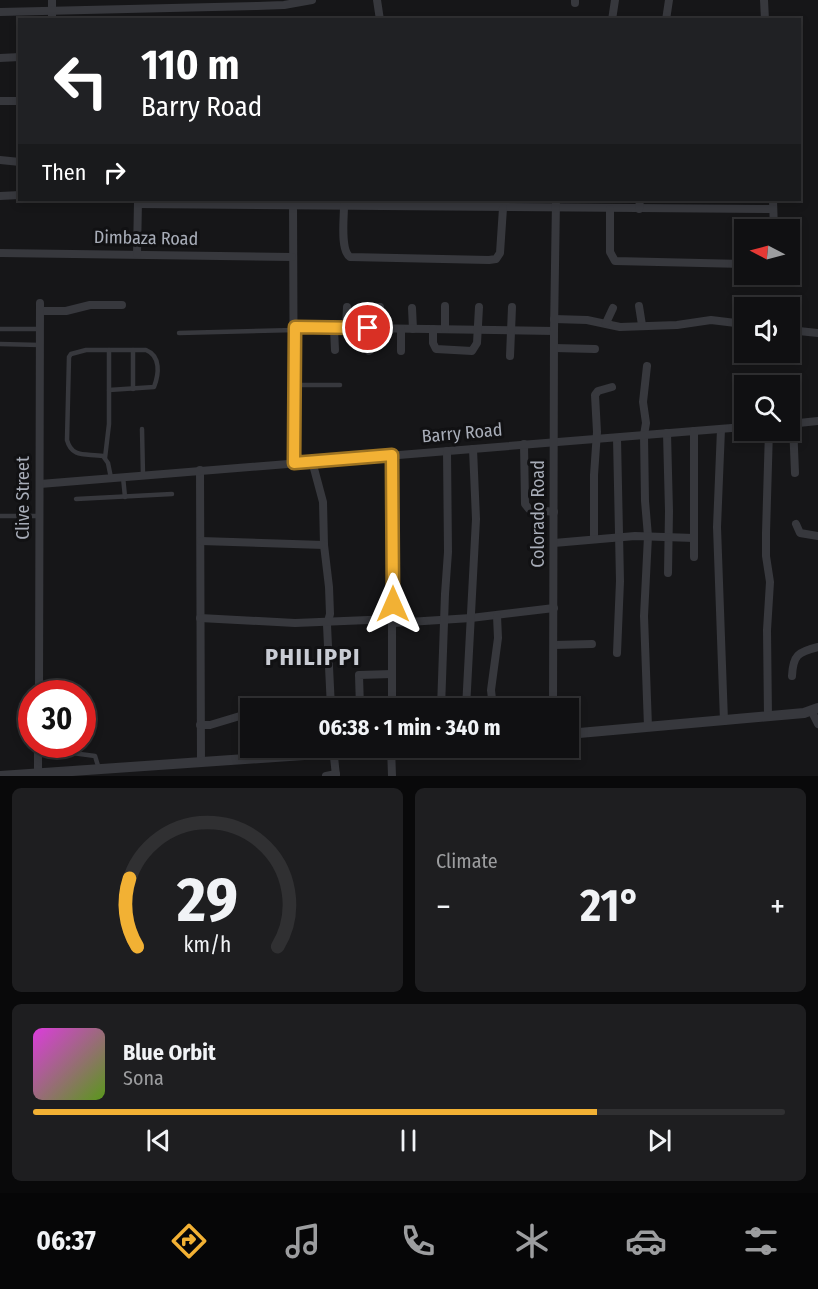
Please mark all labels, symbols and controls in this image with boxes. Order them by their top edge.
text: 110 m [141,40,240,90]
icon: left [42,42,120,120]
text: Barry Road [141,91,262,123]
icon: right [98,156,131,189]
text: Then [42,159,86,186]
north arrow [734,219,800,285]
map controls [734,219,800,441]
street label: Dimbaza Road [94,226,198,250]
button: sound [734,297,800,363]
pin [342,302,393,353]
icon: arrive [351,311,384,344]
button: search [734,375,800,441]
street label: Barry Road [421,419,503,447]
street label: Clive Street [12,456,34,540]
street label: Colorado Road [527,460,549,568]
position arrow [361,572,425,636]
district label: PHILIPPI [265,643,361,671]
speed limit sign: 30 [18,680,96,758]
text: 06:38 · 1 min · 340 m [318,714,501,741]
text: Climate [436,849,498,873]
text: 29 [176,863,238,938]
text: 21° [580,879,641,933]
text: − [436,887,451,927]
text: + [770,887,785,927]
text: km/h [184,932,231,958]
text: Blue Orbit [123,1039,216,1066]
text: Sona [123,1066,164,1090]
icon: previous [142,1124,175,1157]
icon: pause [392,1124,425,1157]
icon: next [643,1124,676,1157]
icon: directions [168,1220,210,1262]
icon: music [282,1220,324,1262]
icon: phone [397,1220,439,1262]
icon: climate [511,1220,553,1262]
icon: car [625,1220,667,1262]
icon: filters [740,1220,782,1262]
text: 06:37 [36,1225,96,1257]

